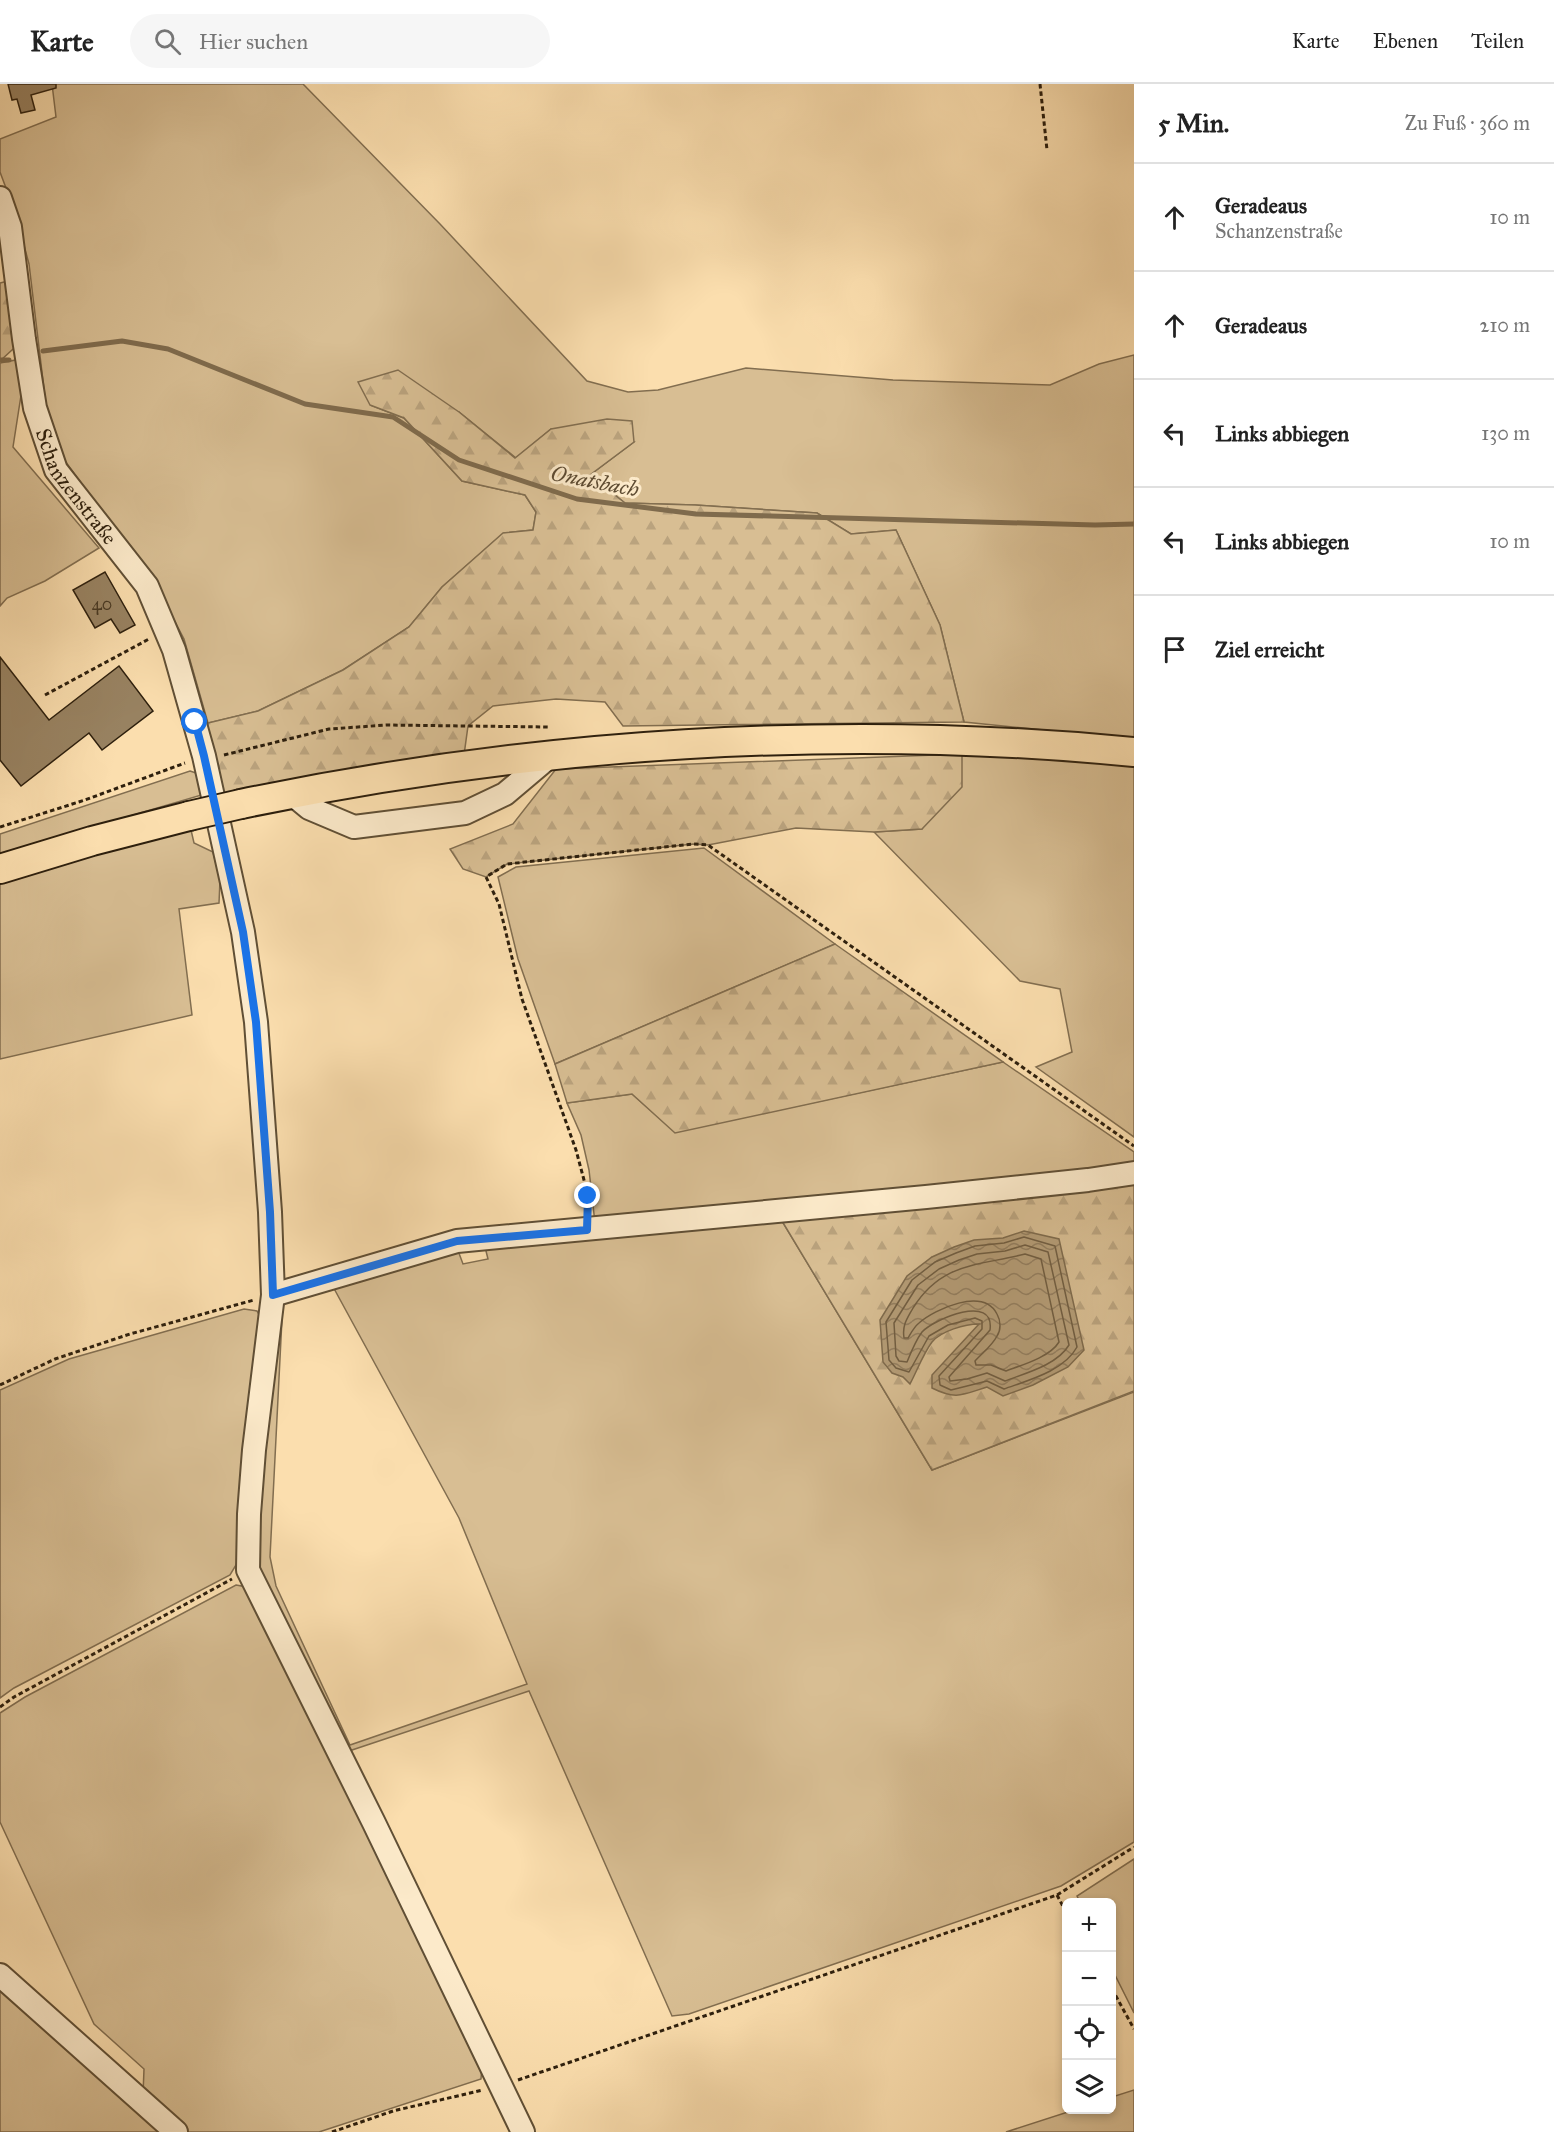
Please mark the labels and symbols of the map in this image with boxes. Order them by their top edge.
street label: Schanzenstraße [30,425,123,550]
water label: Onatsbach [549,459,642,503]
house number: 40 [92,593,112,615]
route start [181,708,207,734]
route end [574,1182,600,1208]

